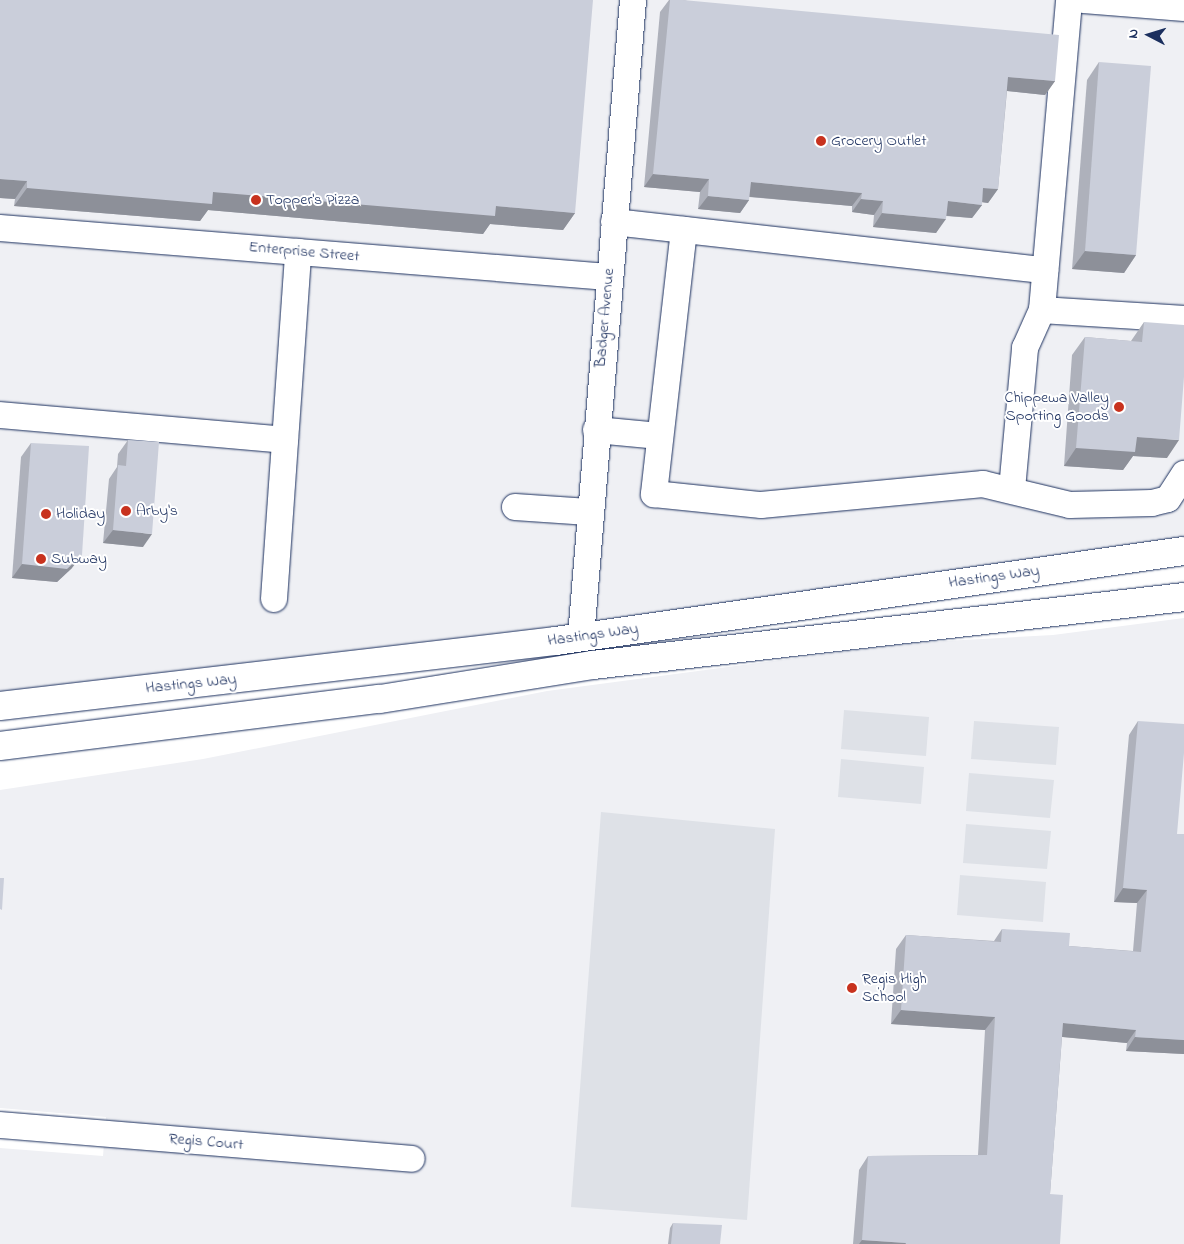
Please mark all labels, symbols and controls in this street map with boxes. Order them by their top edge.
north arrow [1124,10,1174,60]
text: N [1123,28,1144,39]
place label: Grocery Outlet [831,131,927,151]
marker: Grocery Outlet [815,135,827,147]
place label: Topper's Pizza [266,190,359,210]
marker: Topper's Pizza [250,194,262,206]
street label: Enterprise Street [248,238,360,266]
street label: Badger Avenue [591,268,619,368]
place label: Chippewa Valley Sporting Goods [1004,388,1109,426]
marker: Chippewa Valley Sporting Goods [1113,401,1125,413]
place label: Arby's [136,501,178,521]
place label: Holiday [56,504,105,524]
marker: Arby's [120,505,132,517]
marker: Holiday [40,508,52,520]
place label: Subway [51,549,107,569]
marker: Subway [35,553,47,565]
street label: Hastings Way [947,561,1041,593]
street label: Hastings Way [546,619,640,651]
street label: Hastings Way [144,670,238,698]
place label: Regis High School [862,969,927,1007]
marker: Regis High School [846,982,858,994]
street label: Regis Court [168,1129,244,1155]

